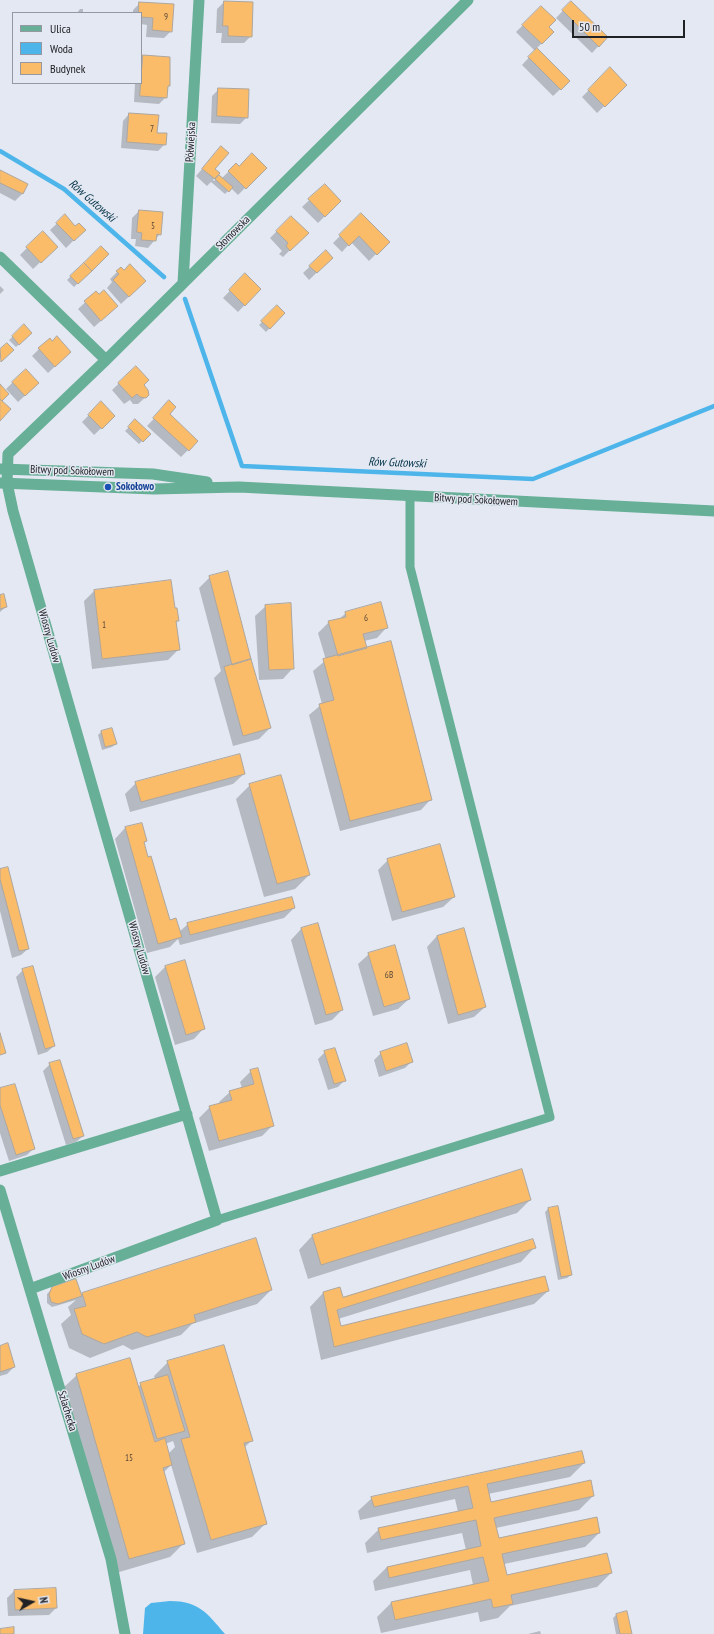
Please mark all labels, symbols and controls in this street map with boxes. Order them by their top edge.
legend [12,12,142,84]
house number: 9 [164,12,168,22]
scale bar [574,12,687,38]
text: 50 m [579,19,600,34]
text: Ulica [50,21,71,36]
text: Woda [50,41,73,56]
text: Budynek [50,61,85,76]
street label: Półwiejska [183,122,199,162]
house number: 7 [150,124,154,134]
water label: Rów Gutowski [65,177,119,225]
street label: Słomowska [213,213,253,253]
house number: 5 [151,221,155,231]
water label: Rów Gutowski [368,455,426,471]
street label: Bitwy pod Sokołowem [30,463,114,479]
place label: Sokołowo [116,480,154,494]
marker: Sokołowo [103,482,113,492]
street label: Bitwy pod Sokołowem [434,491,518,509]
street label: Wiosny Ludów [35,608,63,664]
house number: 6 [364,613,368,623]
house number: 1 [102,620,106,630]
street label: Wiosny Ludów [125,920,153,976]
house number: 6B [385,970,393,980]
street label: Wiosny Ludów [61,1252,117,1284]
street label: Szlachecka [55,1389,79,1433]
house number: 15 [125,1453,133,1463]
north arrow [12,1582,52,1622]
text: N [36,1596,51,1604]

